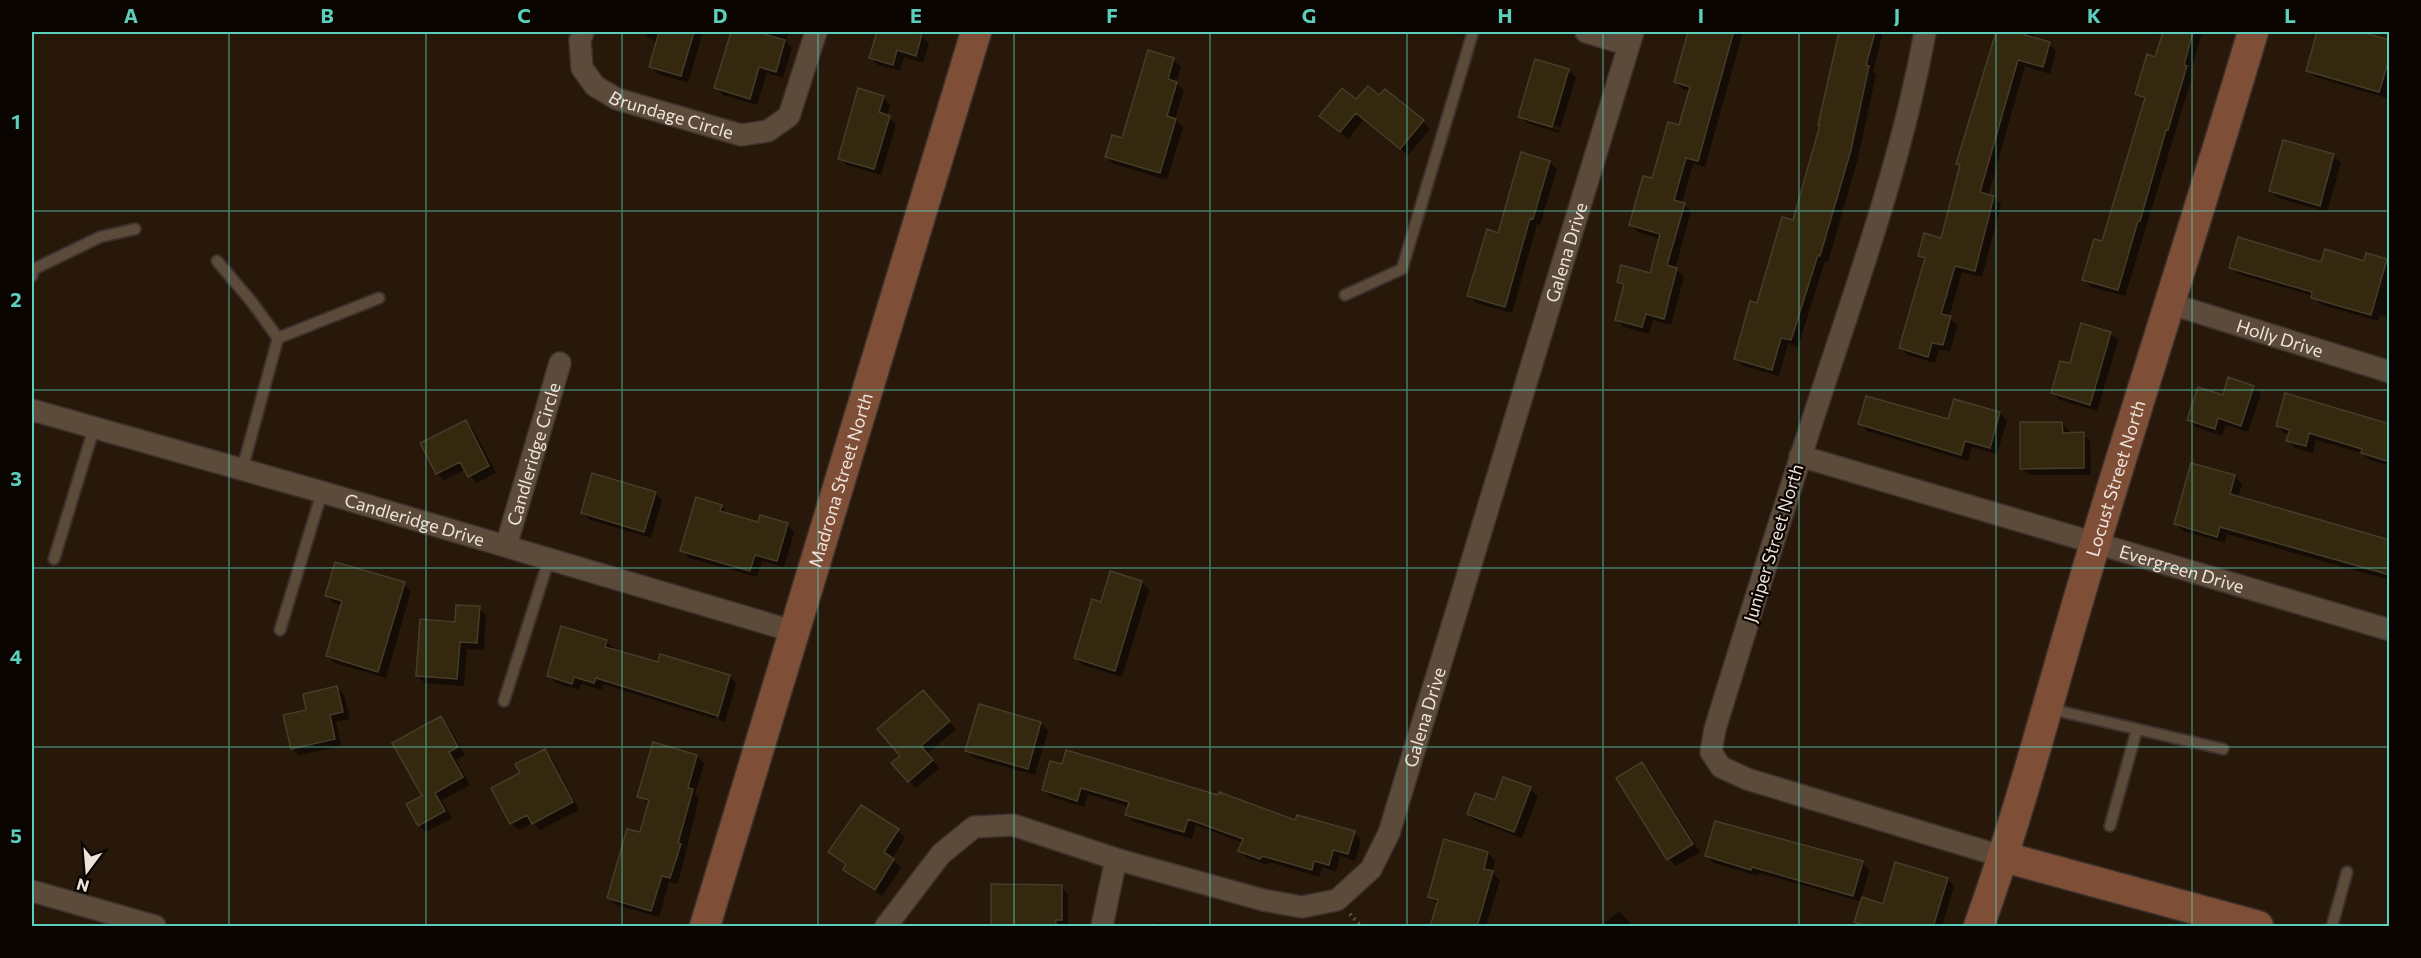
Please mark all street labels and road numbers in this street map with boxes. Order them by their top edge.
street label: Brundage Circle [605,86,736,143]
street label: Galena Drive [1540,200,1591,305]
street label: Holly Drive [2234,314,2326,362]
street label: Candleridge Circle [502,380,565,528]
street label: Madrona Street North [803,390,877,570]
street label: Locust Street North [2081,397,2150,559]
street label: Juniper Street North [1738,461,1808,625]
street label: Candleridge Drive [342,488,487,550]
street label: Evergreen Drive [2117,540,2247,597]
street label: Galena Drive [1399,665,1450,770]

